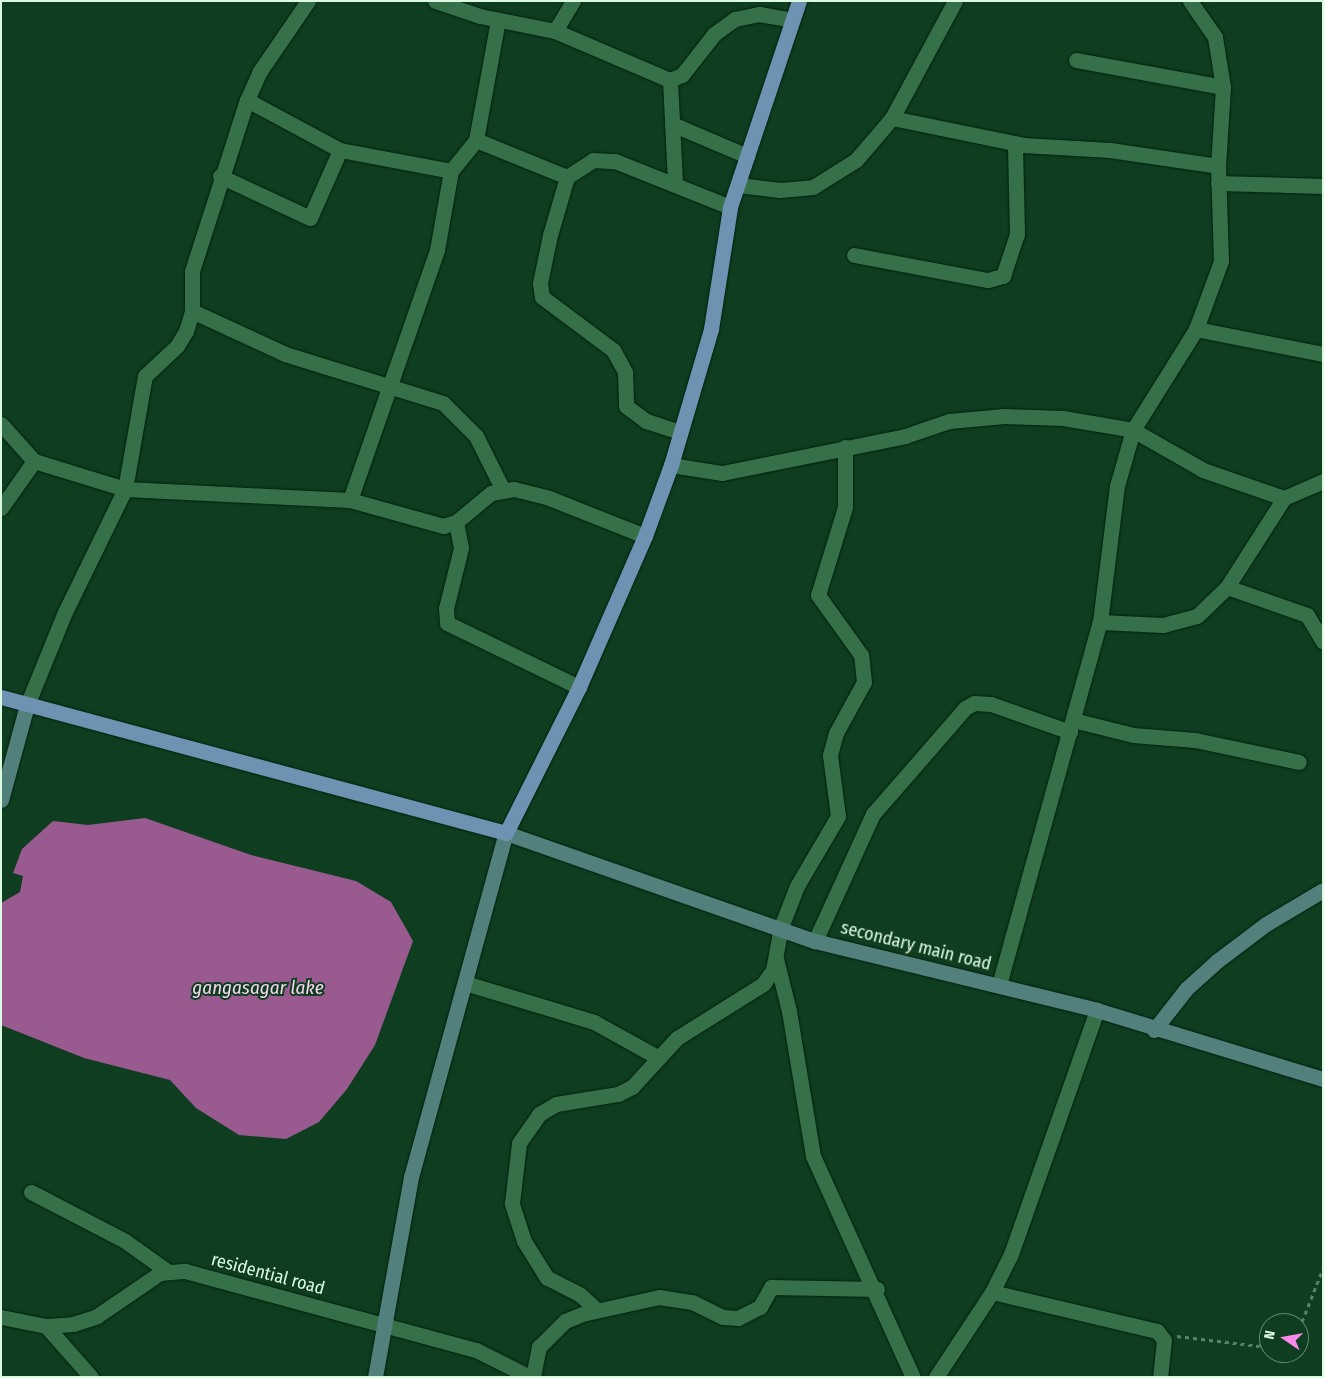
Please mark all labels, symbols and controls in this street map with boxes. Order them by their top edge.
street label: secondary main road [838,917,994,975]
water label: gangasagar lake [192,977,324,999]
street label: residential road [209,1248,327,1300]
north arrow [1259,1313,1309,1363]
text: N [1261,1329,1279,1341]

